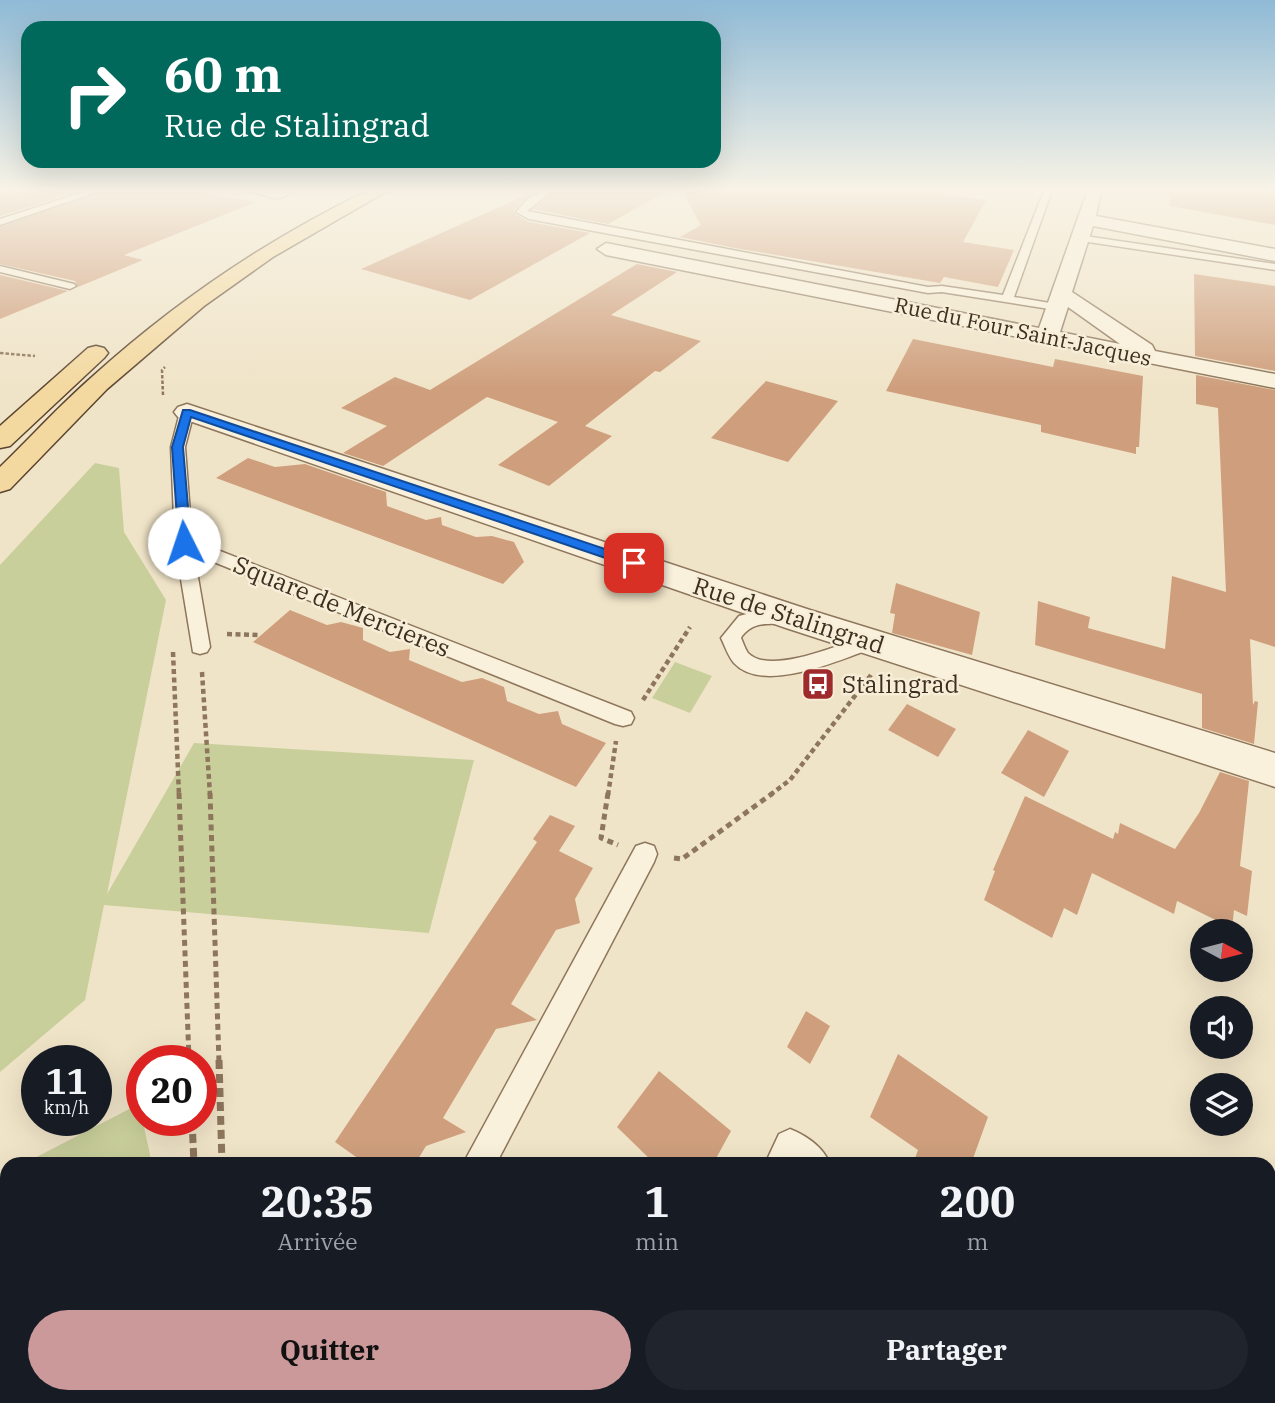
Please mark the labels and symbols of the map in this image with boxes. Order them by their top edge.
street label: Rue du Four Saint-Jacques [892,290,1154,372]
position arrow [147,506,221,580]
pin [604,533,664,593]
street label: Square de Mercieres [229,548,455,664]
street label: Rue de Stalingrad [689,569,889,661]
bus stop icon: Stalingrad [799,665,837,703]
place label: Stalingrad [842,668,959,700]
north arrow [1190,919,1253,982]
speed limit sign: 20 [126,1045,217,1136]

